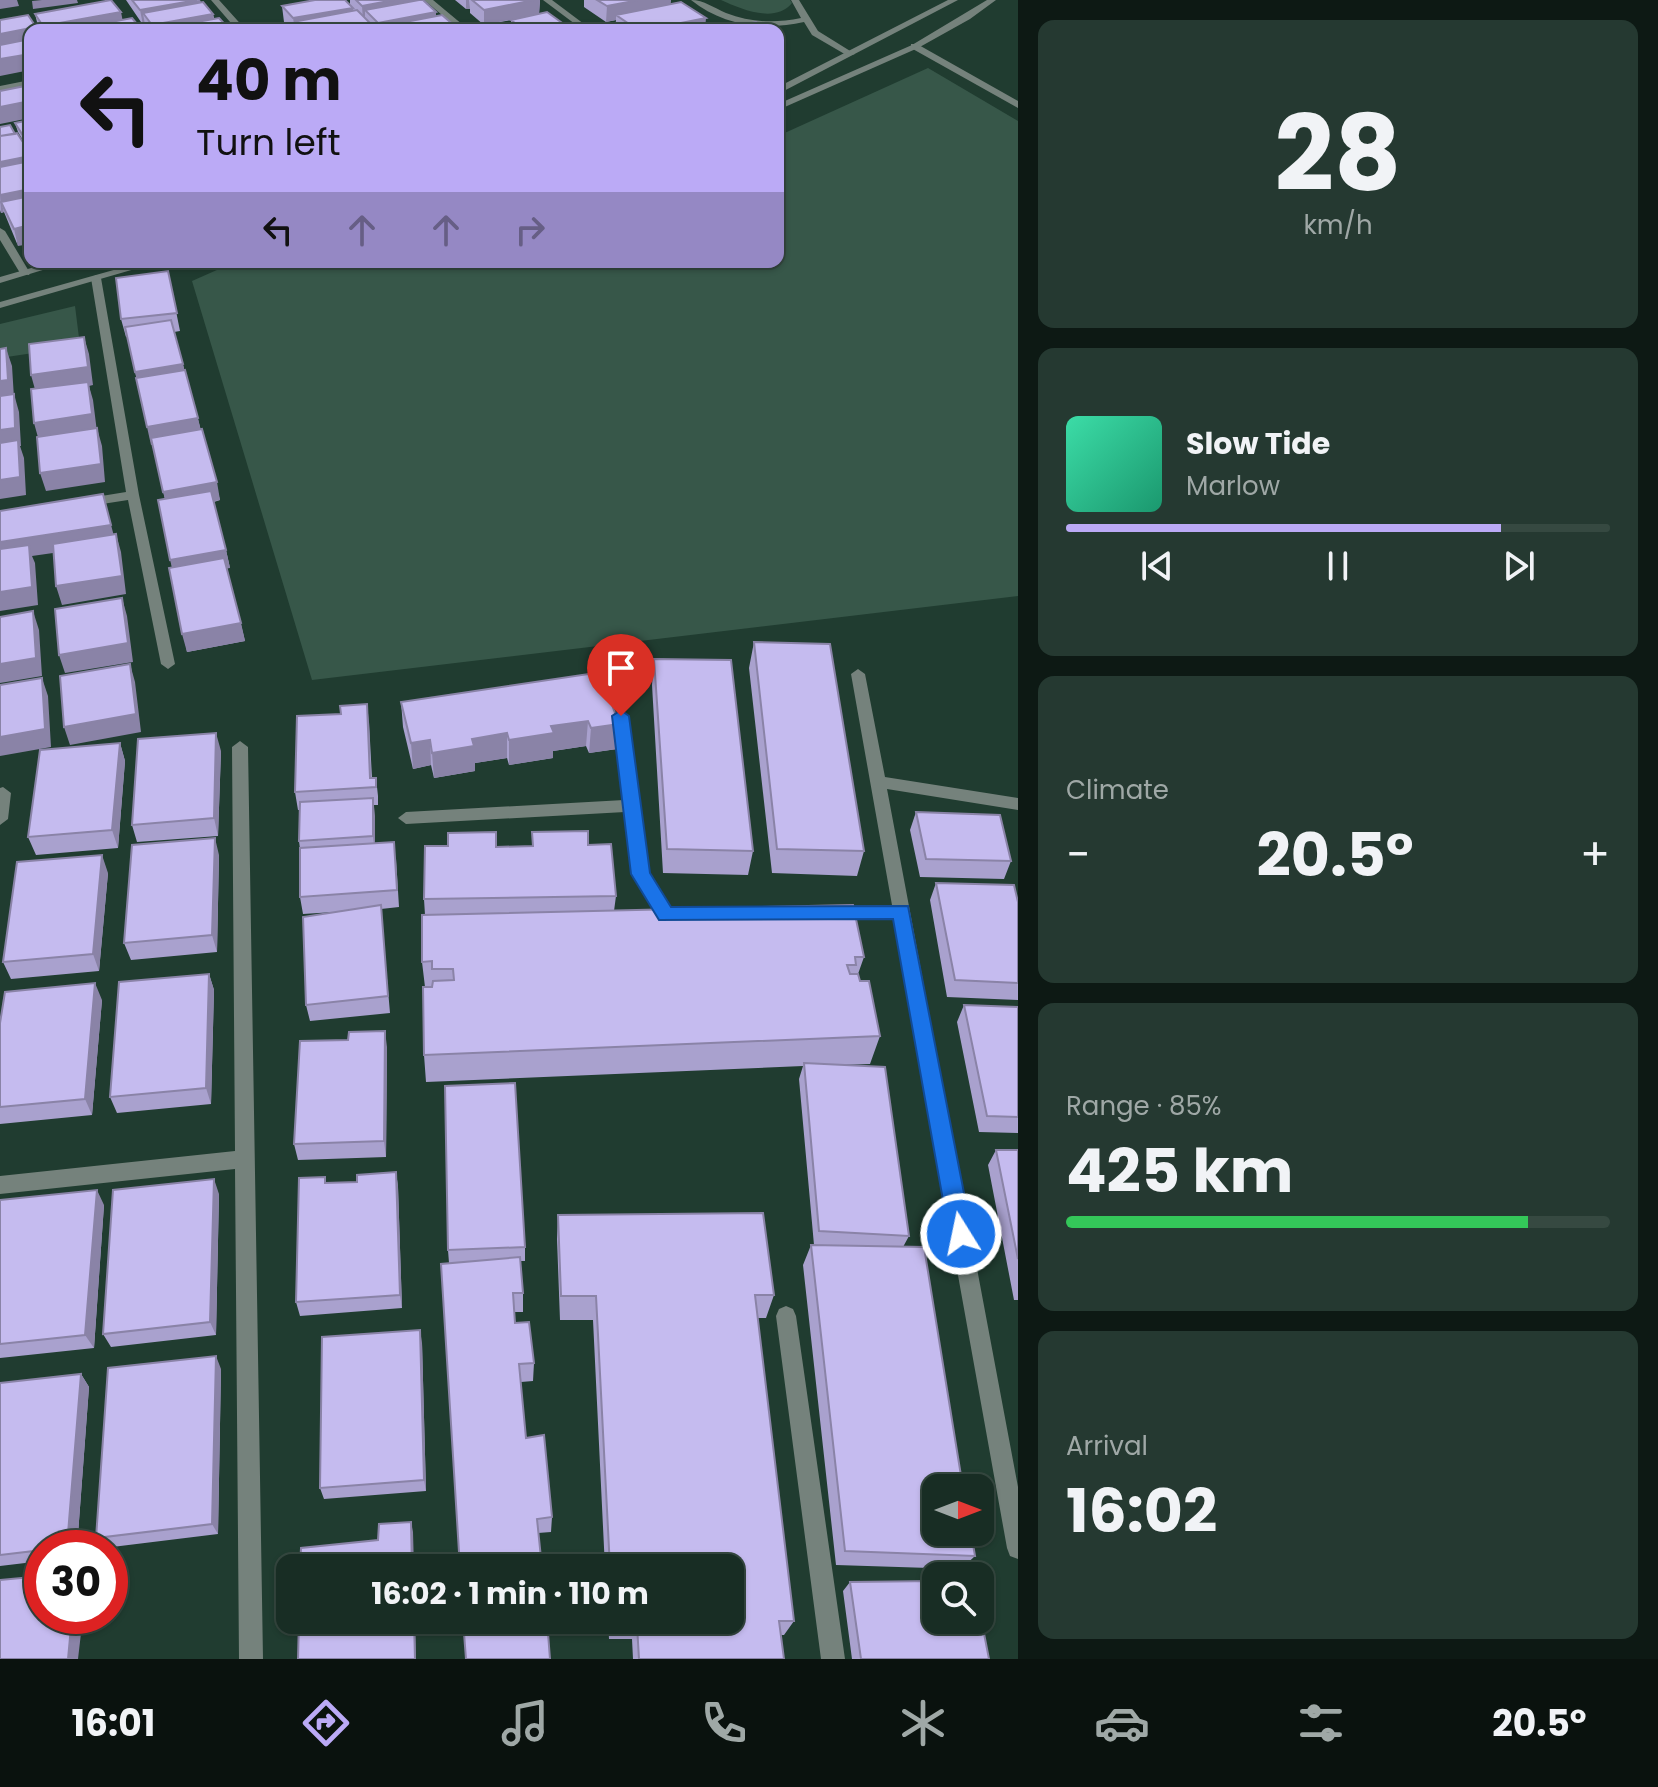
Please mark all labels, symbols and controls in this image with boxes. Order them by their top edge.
text: 40 m [196,41,342,120]
icon: left [64,56,168,160]
text: 28 [1275,81,1401,226]
text: Turn left [196,117,341,168]
text: km/h [1303,207,1373,243]
icon: left [256,208,300,252]
icon: ahead [340,208,384,252]
icon: ahead [424,208,468,252]
icon: right [508,208,552,252]
text: Slow Tide [1186,422,1330,465]
text: Marlow [1186,468,1280,504]
icon: previous [1135,544,1179,588]
icon: pause [1316,544,1360,588]
icon: next [1497,544,1541,588]
pin [587,634,655,716]
icon: arrive [599,646,643,690]
text: Climate [1066,772,1169,808]
text: 20.5° [1257,813,1414,897]
text: − [1066,824,1090,885]
text: + [1580,824,1610,885]
text: Range · 85% [1066,1088,1222,1124]
text: 425 km [1066,1129,1293,1213]
position arrow [919,1192,1003,1276]
text: Arrival [1066,1428,1148,1464]
text: 16:02 [1066,1469,1217,1553]
north arrow [922,1474,994,1546]
map controls [922,1474,994,1634]
speed limit sign: 30 [24,1530,128,1634]
button: search [922,1562,994,1634]
text: 16:02 · 1 min · 110 m [371,1572,649,1615]
icon: directions [298,1695,354,1751]
icon: music [497,1695,553,1751]
icon: phone [696,1695,752,1751]
icon: climate [895,1695,951,1751]
icon: car [1094,1695,1150,1751]
icon: filters [1293,1695,1349,1751]
text: 16:01 [72,1698,155,1749]
text: 20.5° [1492,1698,1586,1749]

